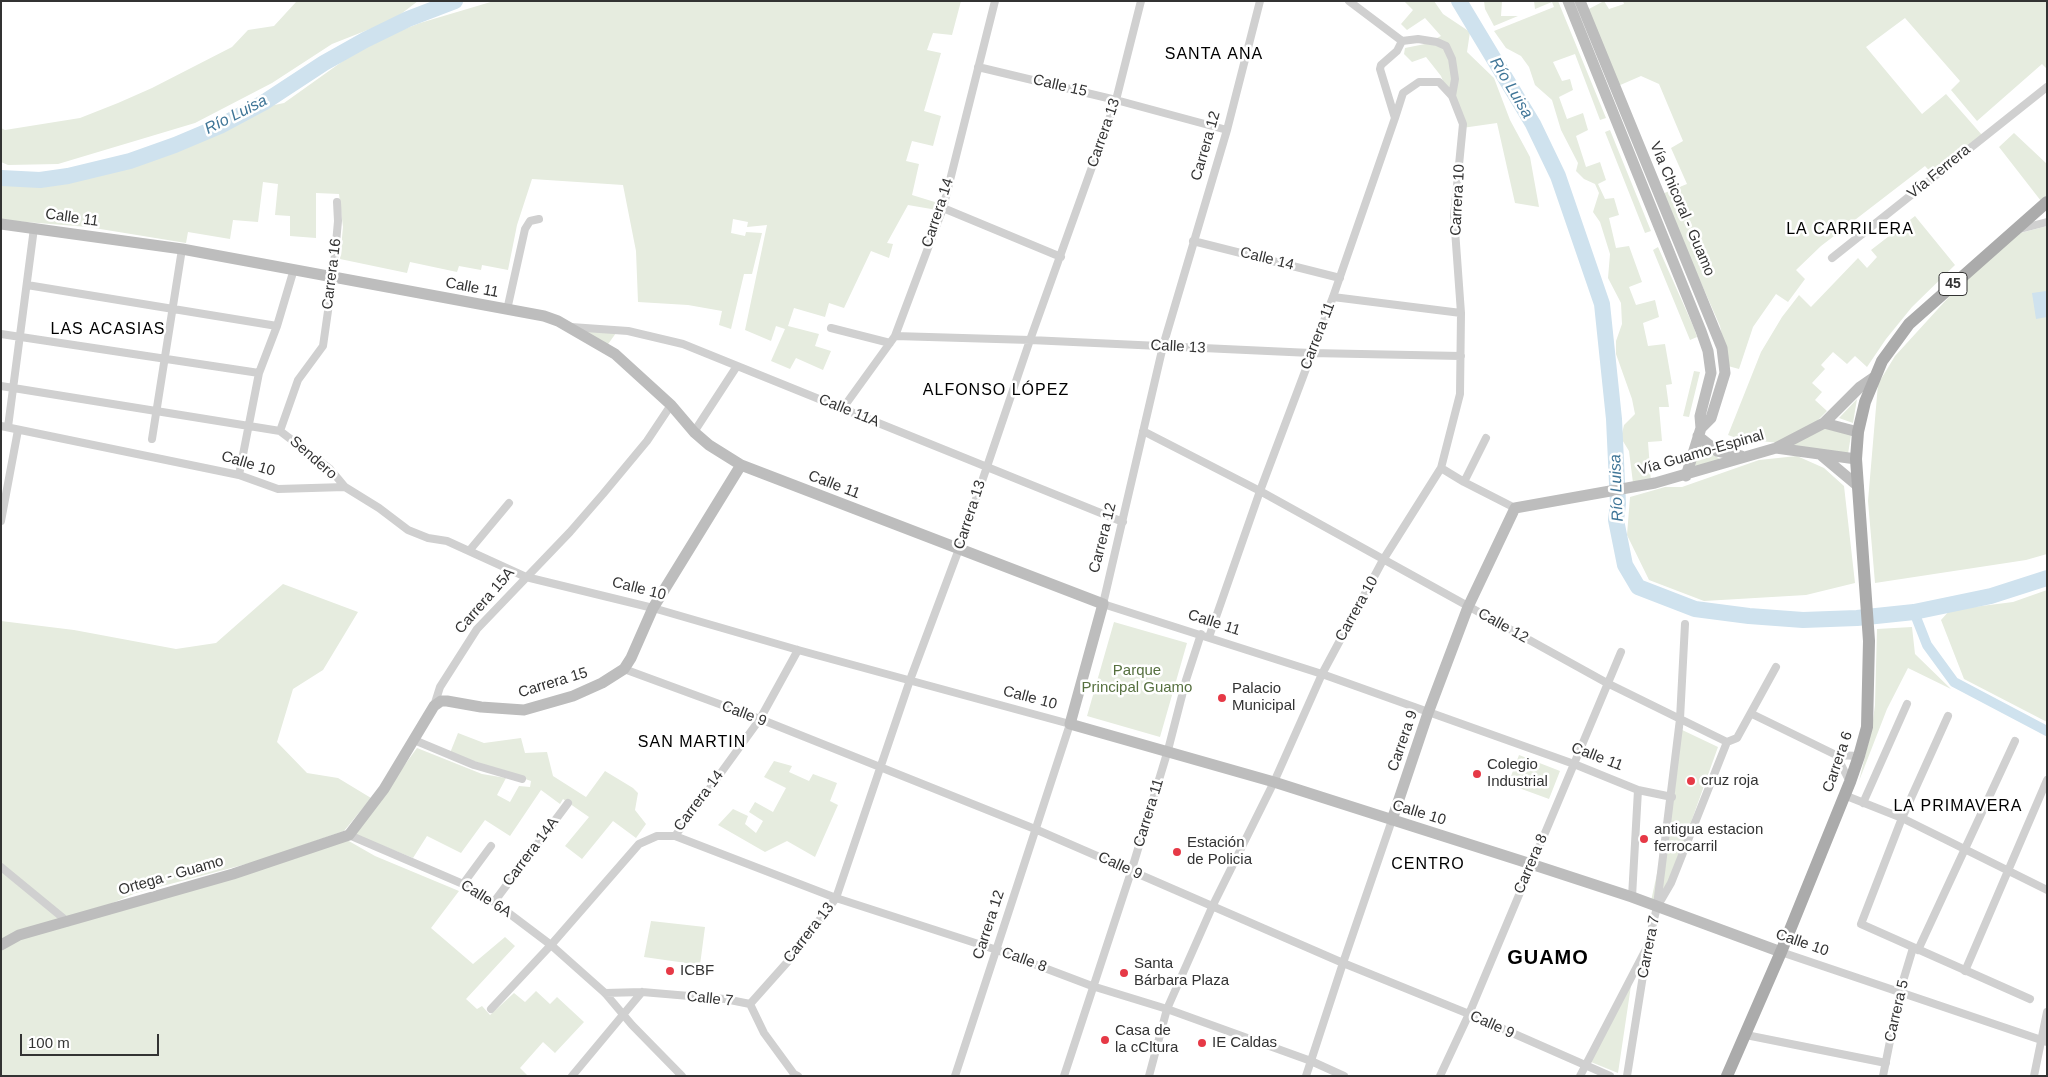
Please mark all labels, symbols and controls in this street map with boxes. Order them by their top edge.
district label: SANTA ANA [1164,45,1264,65]
water label: Río Luisa [1485,54,1537,122]
street label: Calle 15 [1031,71,1089,101]
water label: Río Luisa [202,91,270,139]
street label: Carrera 13 [1084,96,1124,170]
street label: Carrera 12 [1187,109,1225,183]
street label: Vía Chicoral - Guamo [1646,139,1718,279]
street label: Vía Ferrera [1904,141,1974,203]
street label: Carrera 10 [1447,164,1469,236]
street label: Carrera 14 [918,176,958,250]
street label: Calle 11 [44,205,100,231]
district label: LA CARRILERA [1785,220,1915,240]
street label: Carrera 16 [319,237,345,311]
street label: Calle 14 [1238,244,1296,274]
road number: 45 [1939,272,1967,296]
street label: Calle 11 [444,274,500,302]
street label: Carrera 11 [1297,300,1339,372]
district label: LAS ACASIAS [49,320,167,340]
street label: Calle 13 [1150,337,1206,357]
district label: ALFONSO LÓPEZ [921,381,1071,401]
street label: Calle 11A [816,391,882,431]
street label: Vía Guamo-Espinal [1636,426,1766,480]
street label: Sendero [286,433,340,483]
street label: Calle 10 [219,447,277,481]
water label: Río Luisa [1606,454,1628,522]
street label: Calle 11 [806,467,862,503]
street label: Carrera 13 [950,478,990,552]
street label: Carrera 12 [1086,501,1120,575]
street label: Carrera 15A [451,564,519,638]
street label: Carrera 10 [1332,573,1382,645]
street label: Calle 10 [610,574,668,604]
street label: Calle 12 [1475,605,1531,647]
street label: Calle 11 [1186,606,1242,640]
park label: Parque Principal Guamo [1082,662,1192,697]
street label: Carrera 15 [516,664,590,702]
place label: Palacio Municipal [1232,680,1295,715]
street label: Calle 10 [1001,682,1059,714]
marker: Palacio Municipal [1216,692,1228,704]
street label: Calle 9 [719,697,769,731]
street label: Carrera 9 [1384,708,1422,774]
street label: Carrera 6 [1819,729,1857,795]
district label: SAN MARTIN [637,733,747,753]
street label: Calle 11 [1569,739,1625,775]
place label: Colegio Industrial [1487,756,1548,791]
street label: Carrera 14 [670,767,728,835]
marker: Colegio Industrial [1471,768,1483,780]
place label: cruz roja [1701,772,1759,790]
marker: cruz roja [1685,775,1697,787]
street label: Carrera 11 [1130,777,1168,849]
street label: Calle 10 [1390,796,1448,830]
district label: LA PRIMAVERA [1892,797,2024,817]
street label: Carrera 14A [499,814,563,890]
place label: antigua estacion ferrocarril [1654,821,1763,856]
street label: Carrera 8 [1510,831,1552,897]
marker: antigua estacion ferrocarril [1638,833,1650,845]
place label: Estación de Policia [1187,834,1252,869]
marker: Estación de Policia [1171,846,1183,858]
street label: Calle 9 [1095,848,1145,884]
street label: Ortega - Guamo [116,852,226,900]
district label: CENTRO [1390,855,1466,875]
street label: Calle 6A [457,876,515,922]
street label: Carrera 12 [969,888,1009,962]
street label: Carrera 13 [780,899,838,967]
street label: Carrera 7 [1634,914,1664,980]
street label: Calle 10 [1773,926,1831,960]
street label: Calle 8 [999,944,1049,976]
district label: GUAMO [1507,946,1589,970]
place label: Santa Bárbara Plaza [1134,955,1229,990]
place label: ICBF [680,962,714,980]
marker: ICBF [664,965,676,977]
marker: Santa Bárbara Plaza [1118,967,1130,979]
street label: Carrera 5 [1881,978,1913,1044]
street label: Calle 7 [686,988,734,1010]
street label: Calle 9 [1467,1007,1517,1043]
place label: Casa de la cCltura [1115,1022,1178,1057]
scale bar [22,1024,161,1056]
text: 100 m [28,1034,70,1051]
marker: Casa de la cCltura [1099,1034,1111,1046]
place label: IE Caldas [1212,1034,1277,1052]
marker: IE Caldas [1196,1037,1208,1049]

